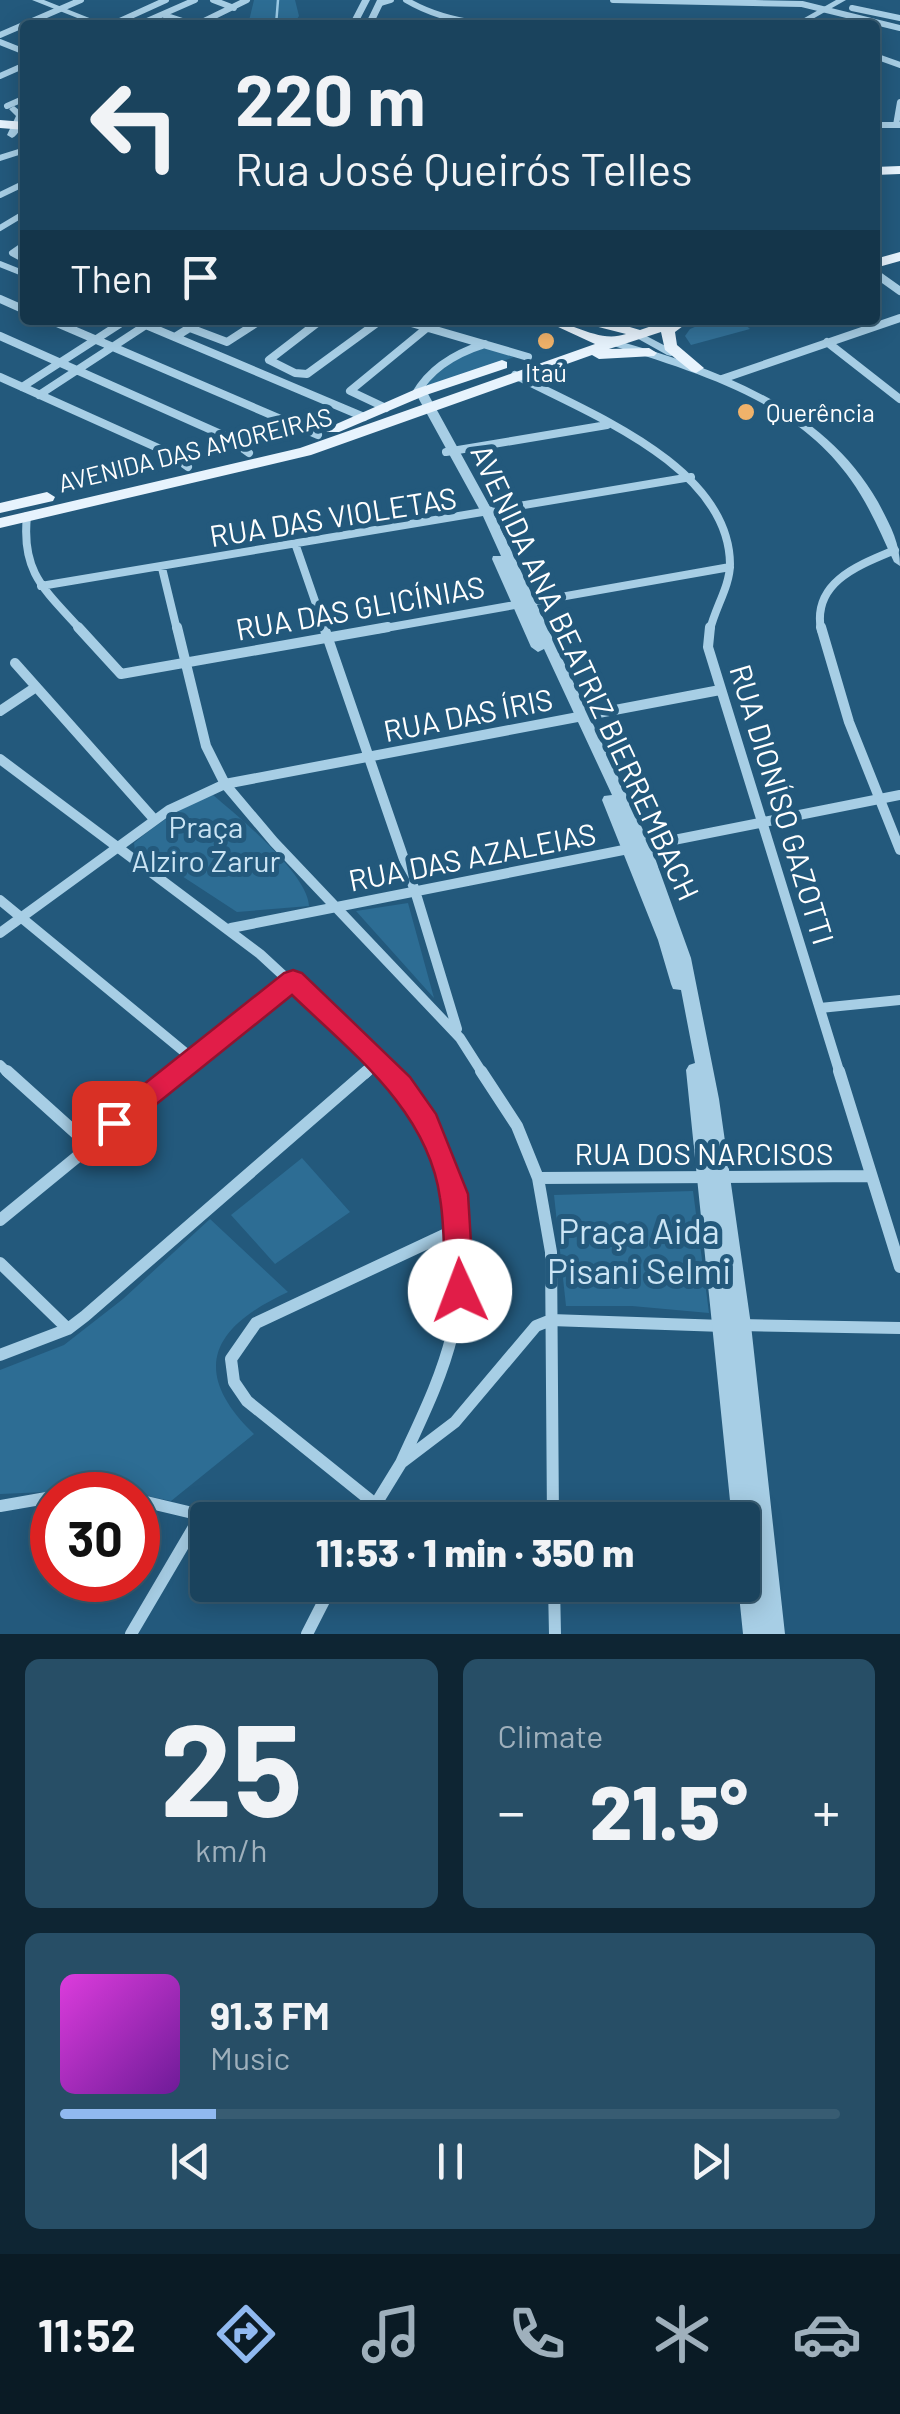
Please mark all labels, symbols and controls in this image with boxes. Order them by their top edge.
text: 220 m [235,56,426,140]
icon: left [70,60,200,190]
text: Rua José Queirós Telles [235,141,693,195]
icon: arrive [173,250,228,305]
text: Then [70,255,153,301]
marker: Itaú [535,330,557,352]
place label: Itaú [525,357,567,387]
place label: Querência [766,397,875,427]
street label: AVENIDA DAS AMOREIRAS [55,400,335,498]
marker: Querência [735,401,757,423]
street label: AVENIDA ANA BEATRIZ BIERREMBACH [464,438,708,906]
street label: RUA DAS VIOLETAS [207,479,459,553]
street label: RUA DAS GLICÍNIAS [233,567,487,647]
street label: RUA DIONÍSO GAZOTTI [723,660,843,948]
street label: RUA DAS ÍRIS [380,680,556,748]
park label: Praça Alziro Zarur [132,808,281,878]
street label: RUA DAS AZALEIAS [345,814,599,898]
pin [72,1081,157,1166]
icon: arrive [87,1096,142,1151]
street label: RUA DOS NARCISOS [575,1135,833,1171]
park label: Praça Aida Pisani Selmi [547,1209,731,1291]
position arrow [408,1239,512,1343]
speed limit sign: 30 [30,1472,160,1602]
text: 11:53 · 1 min · 350 m [316,1529,634,1575]
text: 25 [160,1687,303,1843]
text: Climate [498,1716,603,1754]
text: 21.5° [590,1765,748,1855]
text: − [498,1777,525,1843]
text: + [812,1777,840,1843]
text: km/h [195,1830,267,1868]
text: 91.3 FM [210,1992,330,2038]
text: Music [210,2038,290,2076]
icon: previous [163,2134,218,2189]
icon: pause [423,2134,478,2189]
icon: next [683,2134,738,2189]
icon: directions [211,2299,281,2369]
icon: music [356,2299,426,2369]
icon: phone [502,2299,572,2369]
icon: climate [647,2299,717,2369]
icon: car [792,2299,862,2369]
text: 11:52 [38,2307,136,2361]

